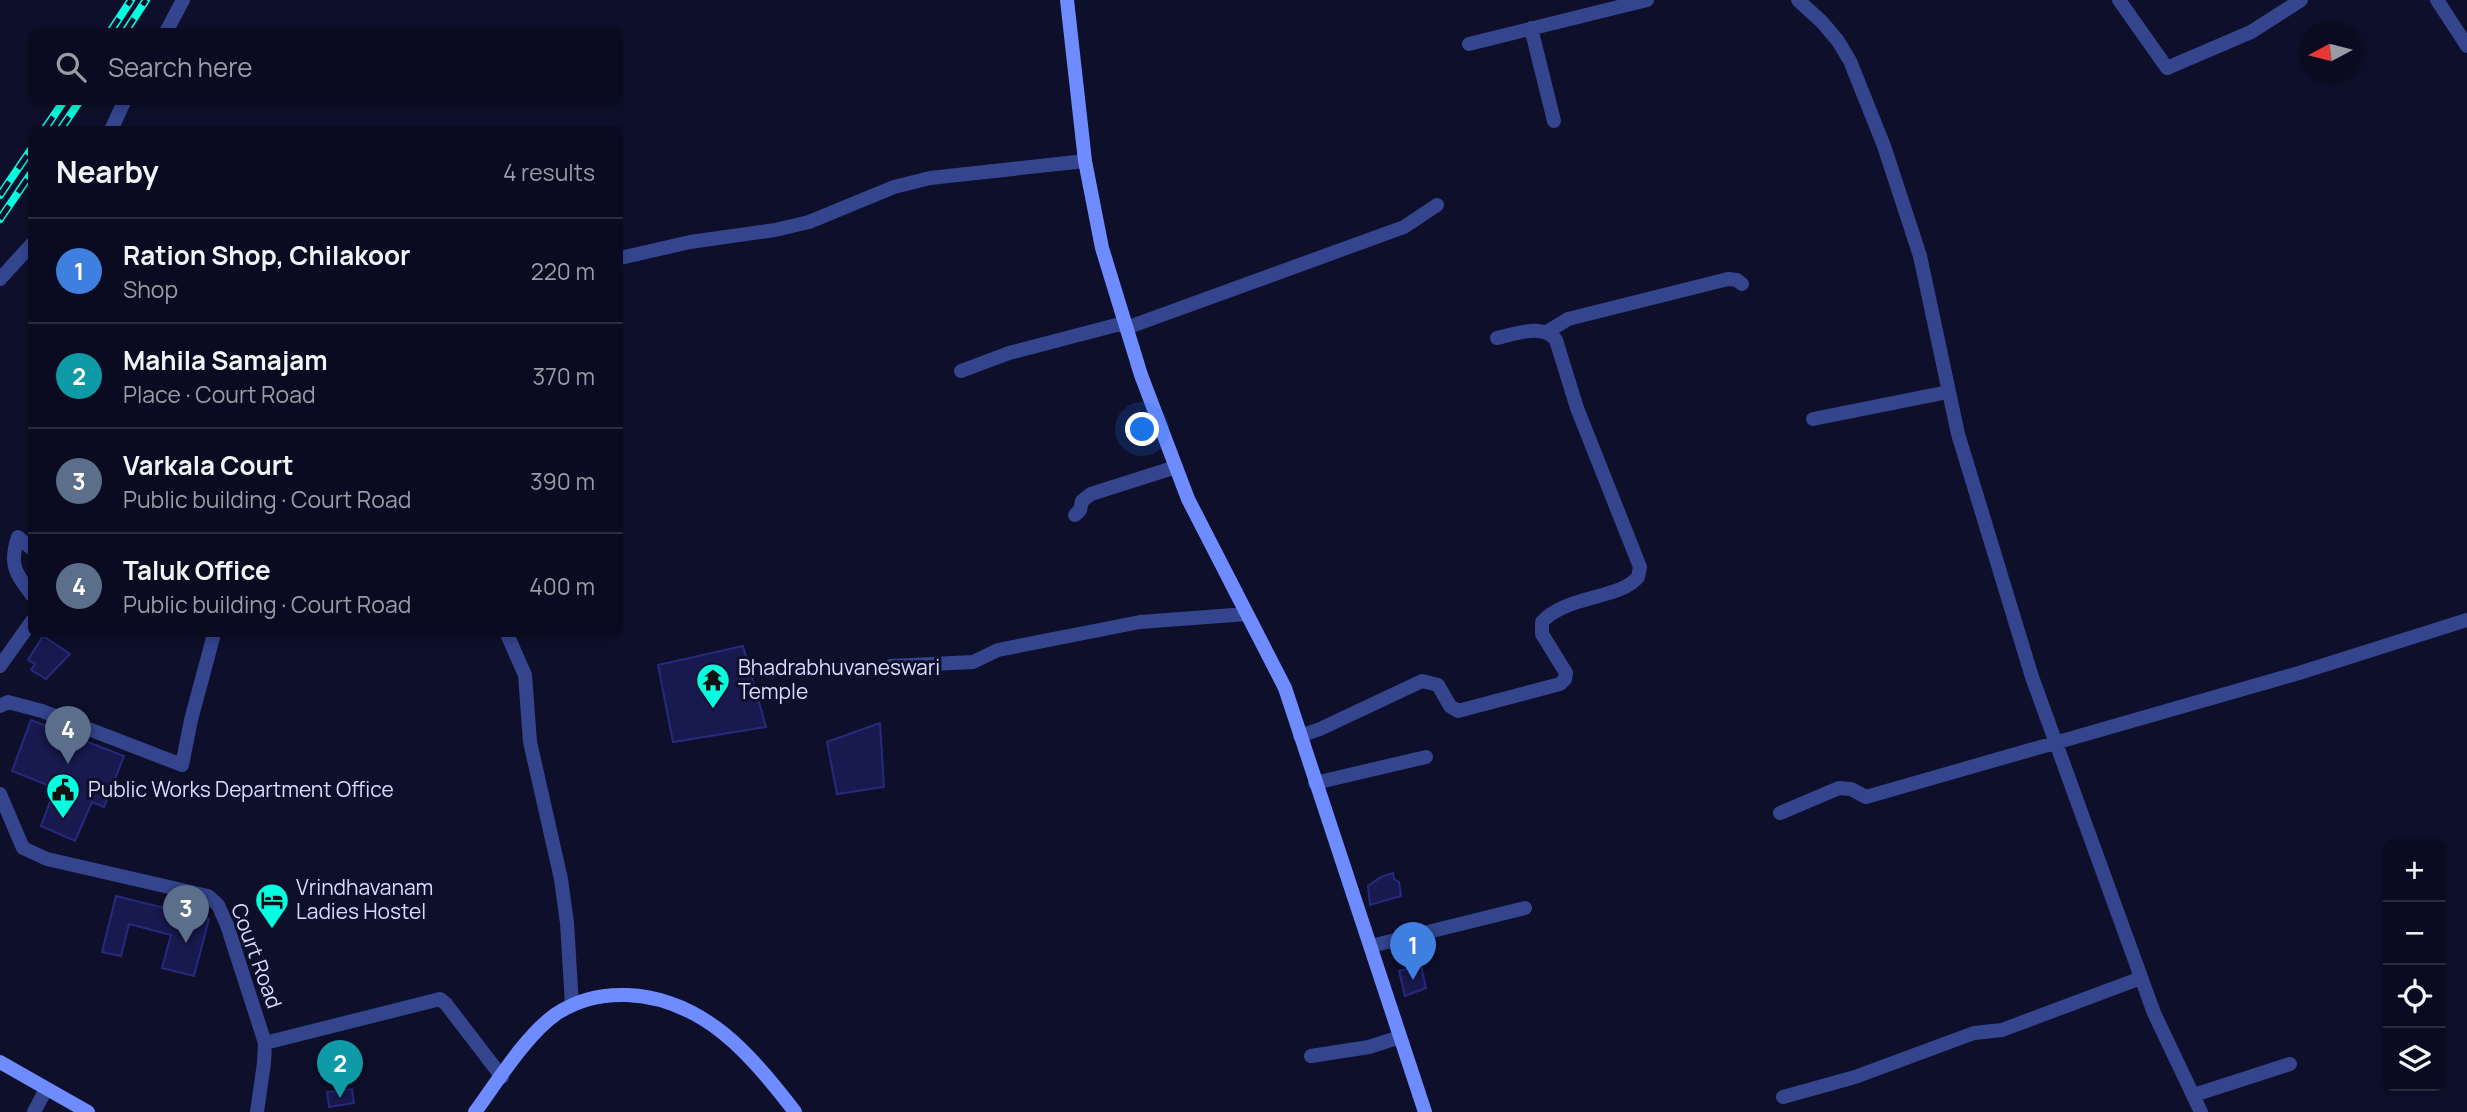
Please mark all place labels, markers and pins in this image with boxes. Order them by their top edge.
place label: Bhadrabhuvaneswari Temple [738,653,940,705]
temple icon: Bhadrabhuvaneswari Temple [694,661,732,710]
pin: 4 [45,706,91,764]
public building icon: Public Works Department Office [44,771,82,820]
place label: Public Works Department Office [88,775,394,803]
place label: Vrindhavanam Ladies Hostel [296,873,433,925]
hotel icon: Vrindhavanam Ladies Hostel [253,881,291,930]
pin: 3 [163,885,209,943]
pin: 1 [1390,922,1436,980]
pin: 2 [317,1040,363,1098]

